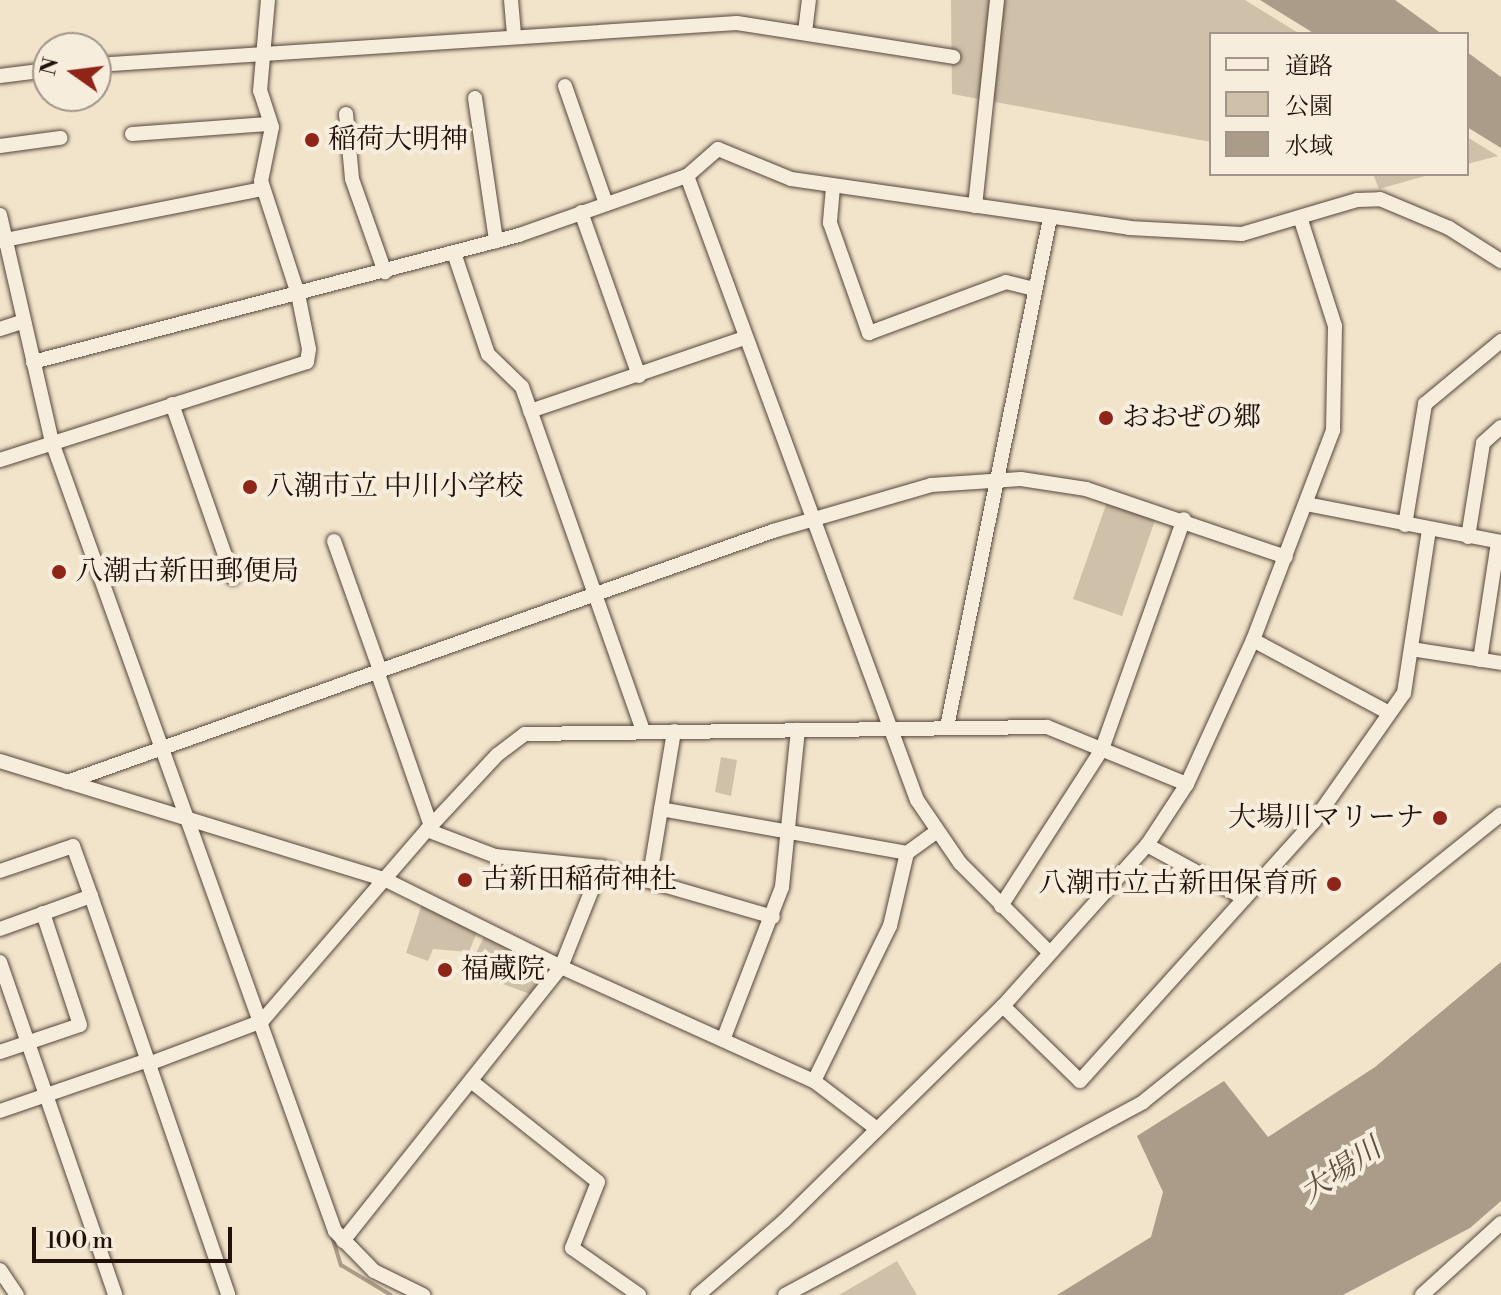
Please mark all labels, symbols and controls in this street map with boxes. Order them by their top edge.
north arrow [32,32,112,112]
legend [1209,32,1469,176]
text: 道路 [1285,52,1333,82]
text: N [35,55,65,78]
text: 公園 [1285,92,1333,122]
place label: 稲荷大明神 [328,123,468,157]
marker: 稲荷大明神 [303,131,321,149]
text: 水域 [1285,132,1333,162]
place label: おおぜの郷 [1122,401,1262,435]
marker: おおぜの郷 [1097,409,1115,427]
place label: 八潮市立 中川小学校 [266,470,524,504]
marker: 八潮市立 中川小学校 [241,478,259,496]
place label: 八潮古新田郵便局 [75,555,299,589]
marker: 八潮古新田郵便局 [50,563,68,581]
place label: 大場川マリーナ [1228,801,1424,835]
marker: 大場川マリーナ [1431,809,1449,827]
place label: 古新田稲荷神社 [481,863,677,897]
place label: 八潮市立古新田保育所 [1038,867,1318,901]
marker: 古新田稲荷神社 [456,871,474,889]
marker: 八潮市立古新田保育所 [1325,875,1343,893]
place label: 福蔵院 [461,953,545,987]
marker: 福蔵院 [436,961,454,979]
water label: 大場川 [1294,1131,1388,1211]
scale bar [36,1211,236,1261]
text: 100 m [46,1226,113,1256]

